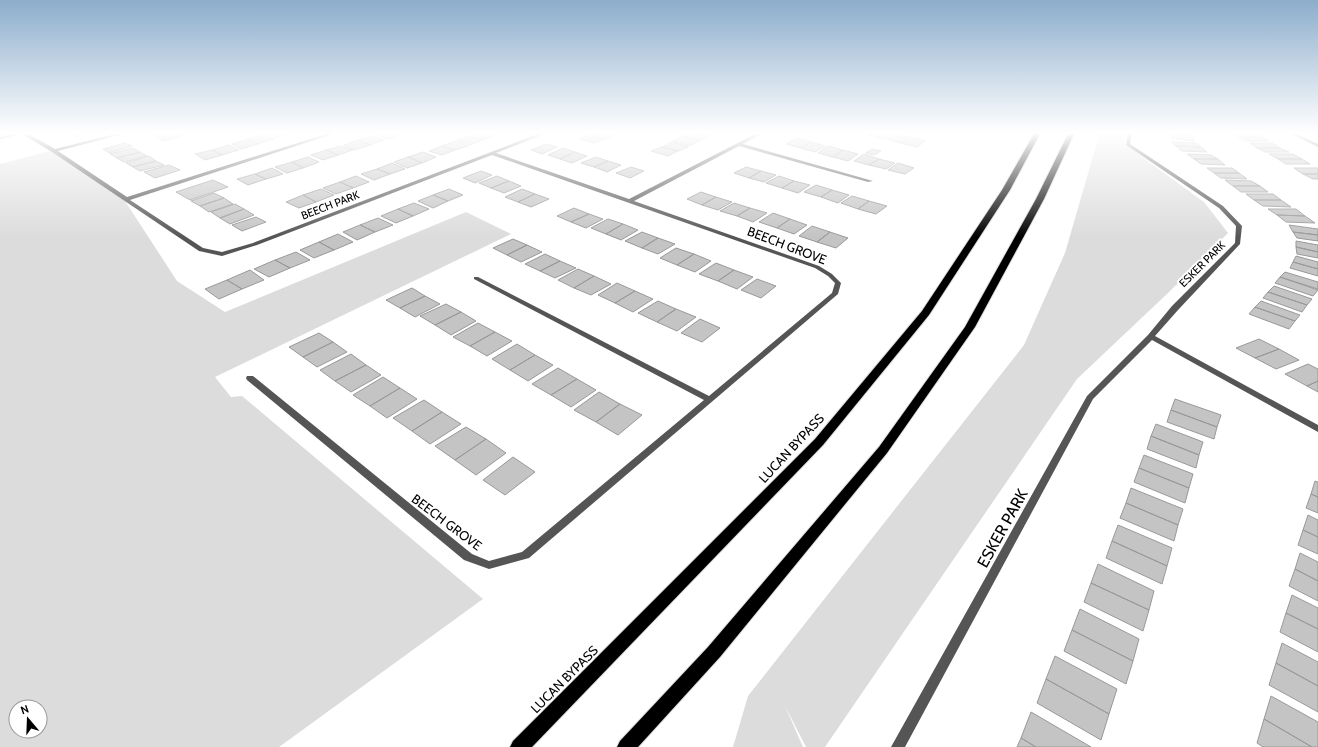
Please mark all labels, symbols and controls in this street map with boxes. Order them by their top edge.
street label: BEECH PARK [299,187,362,222]
street label: BEECH GROVE [745,223,829,267]
street label: ESKER PARK [1176,237,1229,290]
street label: LUCAN BYPASS [755,410,827,486]
street label: ESKER PARK [973,486,1032,571]
street label: BEECH GROVE [409,490,485,554]
street label: LUCAN BYPASS [527,642,601,716]
north arrow [8,699,48,739]
text: N [19,702,31,717]

